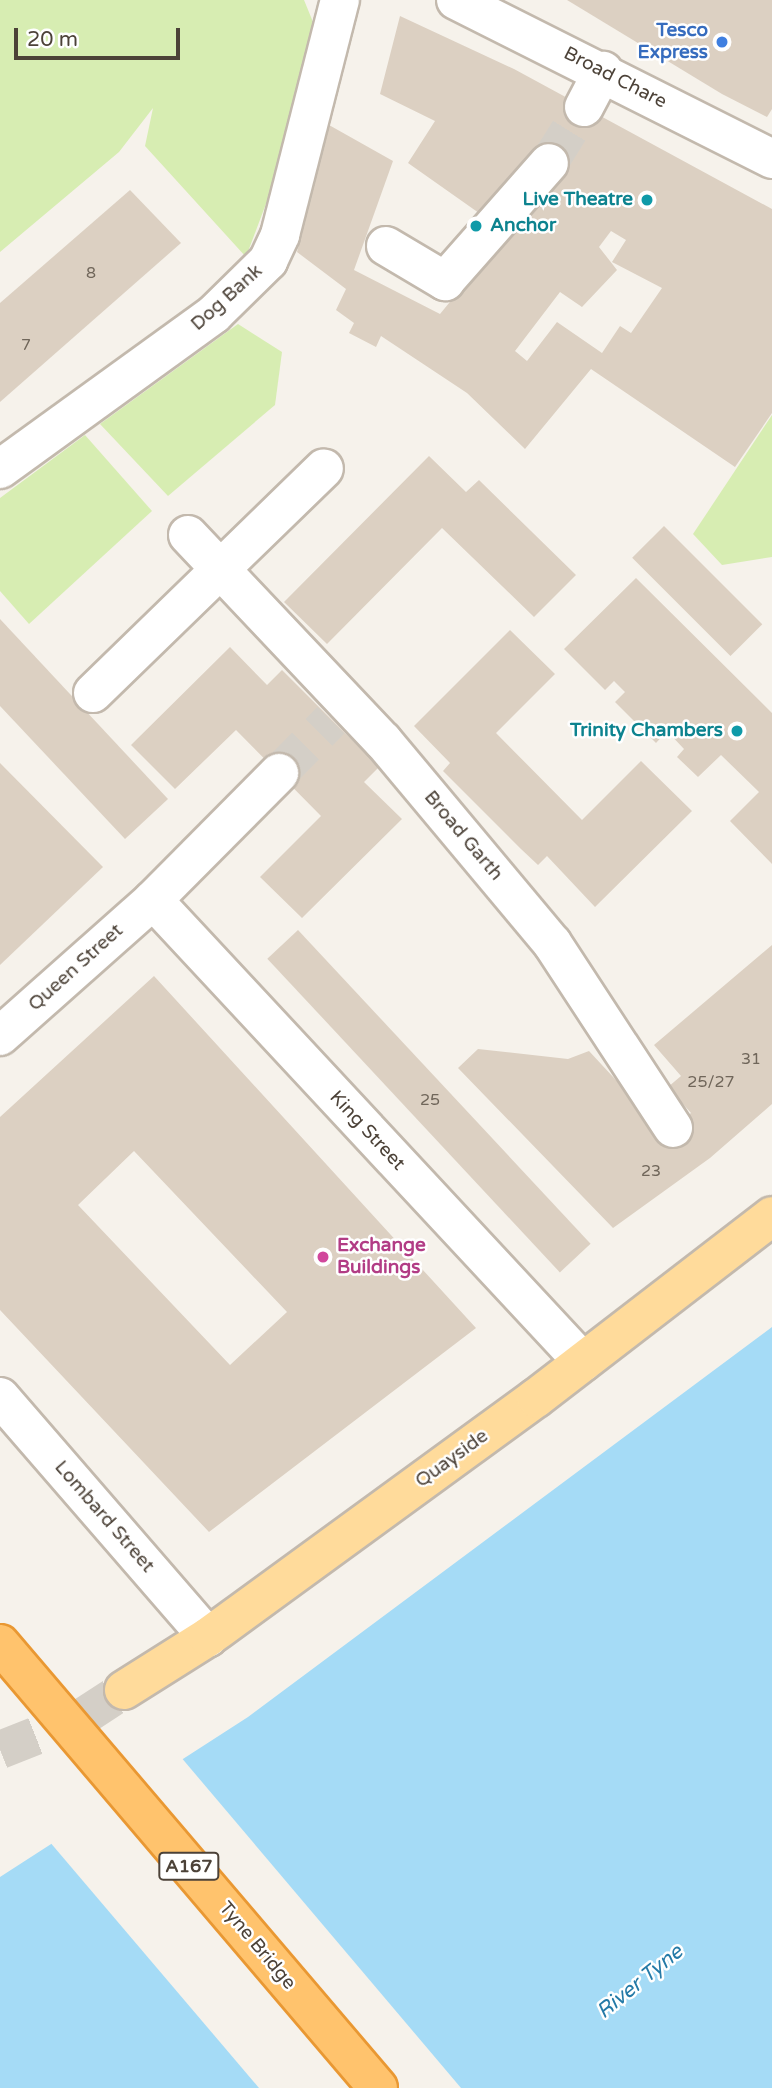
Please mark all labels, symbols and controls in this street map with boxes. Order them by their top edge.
scale bar [18,14,184,58]
place label: Tesco Express [638,20,708,64]
text: 20 m [27,27,78,52]
marker: Tesco Express [714,34,730,50]
street label: Broad Chare [560,42,670,114]
place label: Live Theatre [522,189,633,211]
marker: Live Theatre [639,192,655,208]
place label: Anchor [490,215,556,237]
marker: Anchor [468,218,484,234]
street label: Dog Bank [187,260,267,336]
house number: 8 [86,263,96,283]
house number: 7 [21,335,31,355]
place label: Trinity Chambers [570,720,723,742]
marker: Trinity Chambers [729,723,745,739]
street label: Broad Garth [419,786,507,886]
street label: Queen Street [24,920,128,1016]
house number: 31 [741,1049,761,1069]
house number: 25/27 [687,1072,735,1092]
street label: King Street [324,1087,410,1175]
house number: 25 [420,1090,440,1110]
house number: 23 [641,1161,661,1181]
place label: Exchange Buildings [337,1235,426,1279]
marker: Exchange Buildings [315,1249,331,1265]
street label: Quayside [411,1425,493,1493]
street label: Lombard Street [49,1456,159,1578]
road number: A167 [158,1852,220,1880]
street label: Tyne Bridge [214,1898,300,1994]
water label: River Tyne [592,1940,688,2024]

